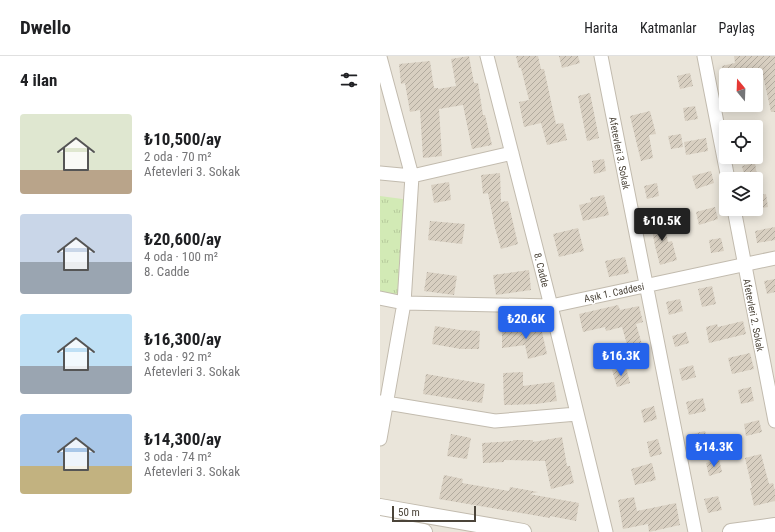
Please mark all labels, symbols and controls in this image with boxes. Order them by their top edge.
text: Dwello [20,16,71,39]
text: Harita [584,20,618,36]
text: Katmanlar [640,20,697,36]
text: Paylaş [719,20,755,36]
north arrow [719,68,763,112]
map controls [719,68,763,216]
icon: filters [338,69,360,91]
text: 4 ilan [20,70,57,90]
street label: Afetevleri 3. Sokak [607,116,632,191]
button: locate [719,120,763,164]
text: ₺10,500/ay [144,129,221,149]
icon: home [52,130,100,178]
text: 2 oda · 70 m² [144,149,212,164]
text: Afetevleri 3. Sokak [144,164,240,179]
button: layers [719,172,763,216]
pin: ₺10.5K [629,208,695,242]
text: ₺10.5K [643,213,681,228]
text: ₺20,600/ay [144,229,221,249]
icon: home [52,230,100,278]
text: 4 oda · 100 m² [144,249,218,264]
street label: 8. Cadde [532,252,551,289]
text: 8. Cadde [144,264,189,279]
street label: Afetevleri 2. Sokak [741,278,766,353]
street label: Aşık 1. Caddesi [583,281,645,304]
pin: ₺20.6K [493,306,559,340]
text: ₺20.6K [507,311,545,326]
text: ₺16,300/ay [144,329,221,349]
icon: home [52,330,100,378]
pin: ₺16.3K [588,343,654,377]
text: ₺16.3K [602,348,640,363]
text: 3 oda · 92 m² [144,349,212,364]
text: Afetevleri 3. Sokak [144,364,240,379]
text: ₺14,300/ay [144,429,221,449]
icon: home [52,430,100,478]
pin: ₺14.3K [681,434,747,468]
text: ₺14.3K [695,439,733,454]
text: 3 oda · 74 m² [144,449,212,464]
text: Afetevleri 3. Sokak [144,464,240,479]
scale bar [392,504,476,523]
text: 50 m [398,506,420,519]

